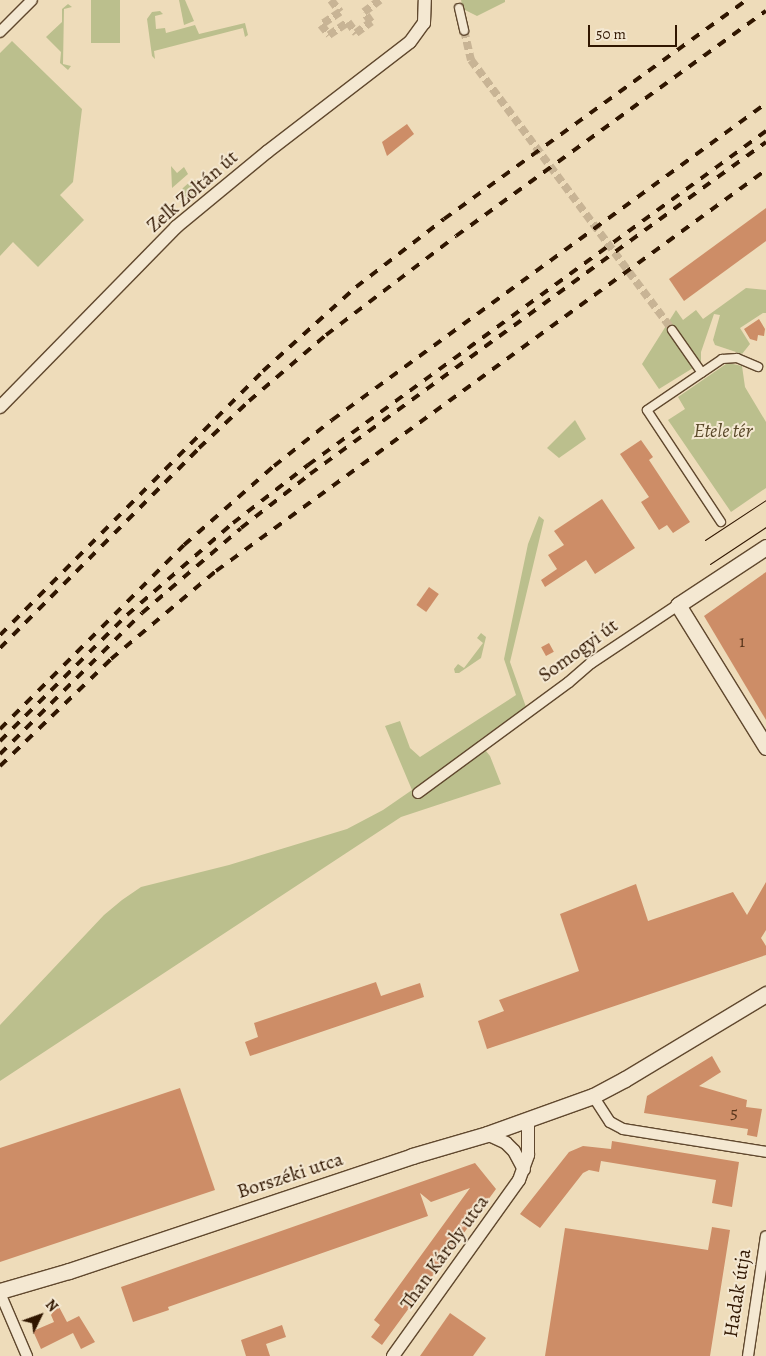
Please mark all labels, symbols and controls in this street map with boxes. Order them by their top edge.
scale bar [591,15,680,47]
text: 50 m [596,24,626,44]
street label: Zelk Zoltán út [142,145,242,237]
park label: Etele tér [694,418,752,442]
street label: Somogyi út [533,613,623,687]
house number: 1 [739,630,745,652]
house number: 5 [730,1101,738,1123]
street label: Borszéki utca [234,1147,346,1203]
street label: Than Károly utca [394,1190,494,1314]
street label: Hadak útja [718,1247,756,1339]
north arrow [15,1291,65,1341]
text: N [41,1295,62,1316]

